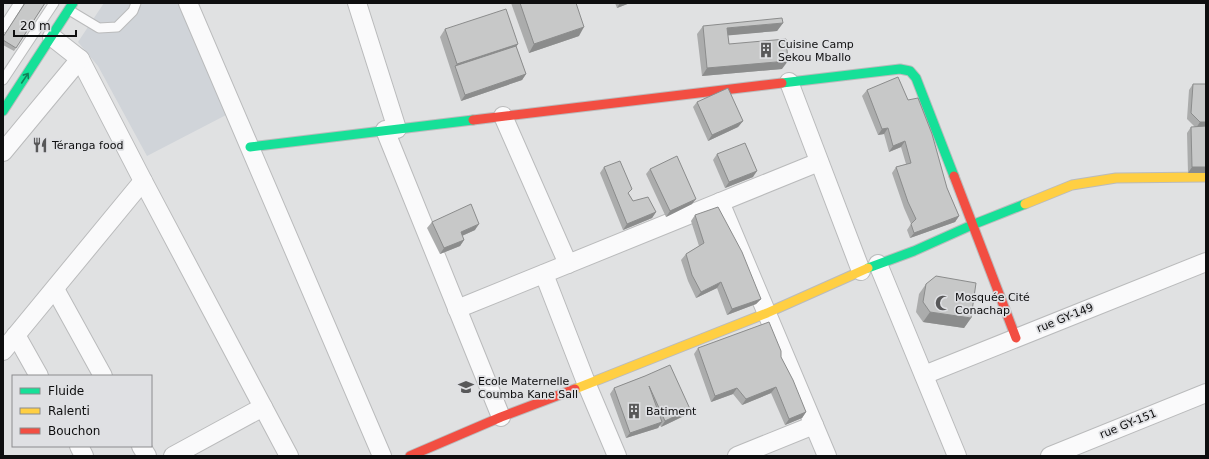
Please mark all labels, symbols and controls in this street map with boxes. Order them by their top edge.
scale bar [14,12,76,38]
text: 20 m [20,19,51,33]
place label: Cuisine Camp Sekou Mballo [778,38,854,64]
building icon: Cuisine Camp Sekou Mballo [757,41,775,59]
one-way arrow [21,72,29,84]
restaurant icon: Téranga food [31,136,49,154]
place label: Téranga food [51,139,123,152]
place label: Mosquée Cité Conachap [955,291,1030,317]
mosque icon: Mosquée Cité Conachap [934,294,952,312]
street label: rue GY-149 [1035,301,1095,335]
legend [12,375,152,447]
place label: Ecole Maternelle Coumba Kane Sall [478,375,578,401]
school or university icon: Ecole Maternelle Coumba Kane Sall [457,378,475,396]
text: Fluide [48,384,84,398]
building icon: Batiment [625,402,643,420]
text: Ralenti [48,404,90,418]
place label: Batiment [646,405,697,418]
street label: rue GY-151 [1098,407,1158,441]
text: Bouchon [48,424,100,438]

